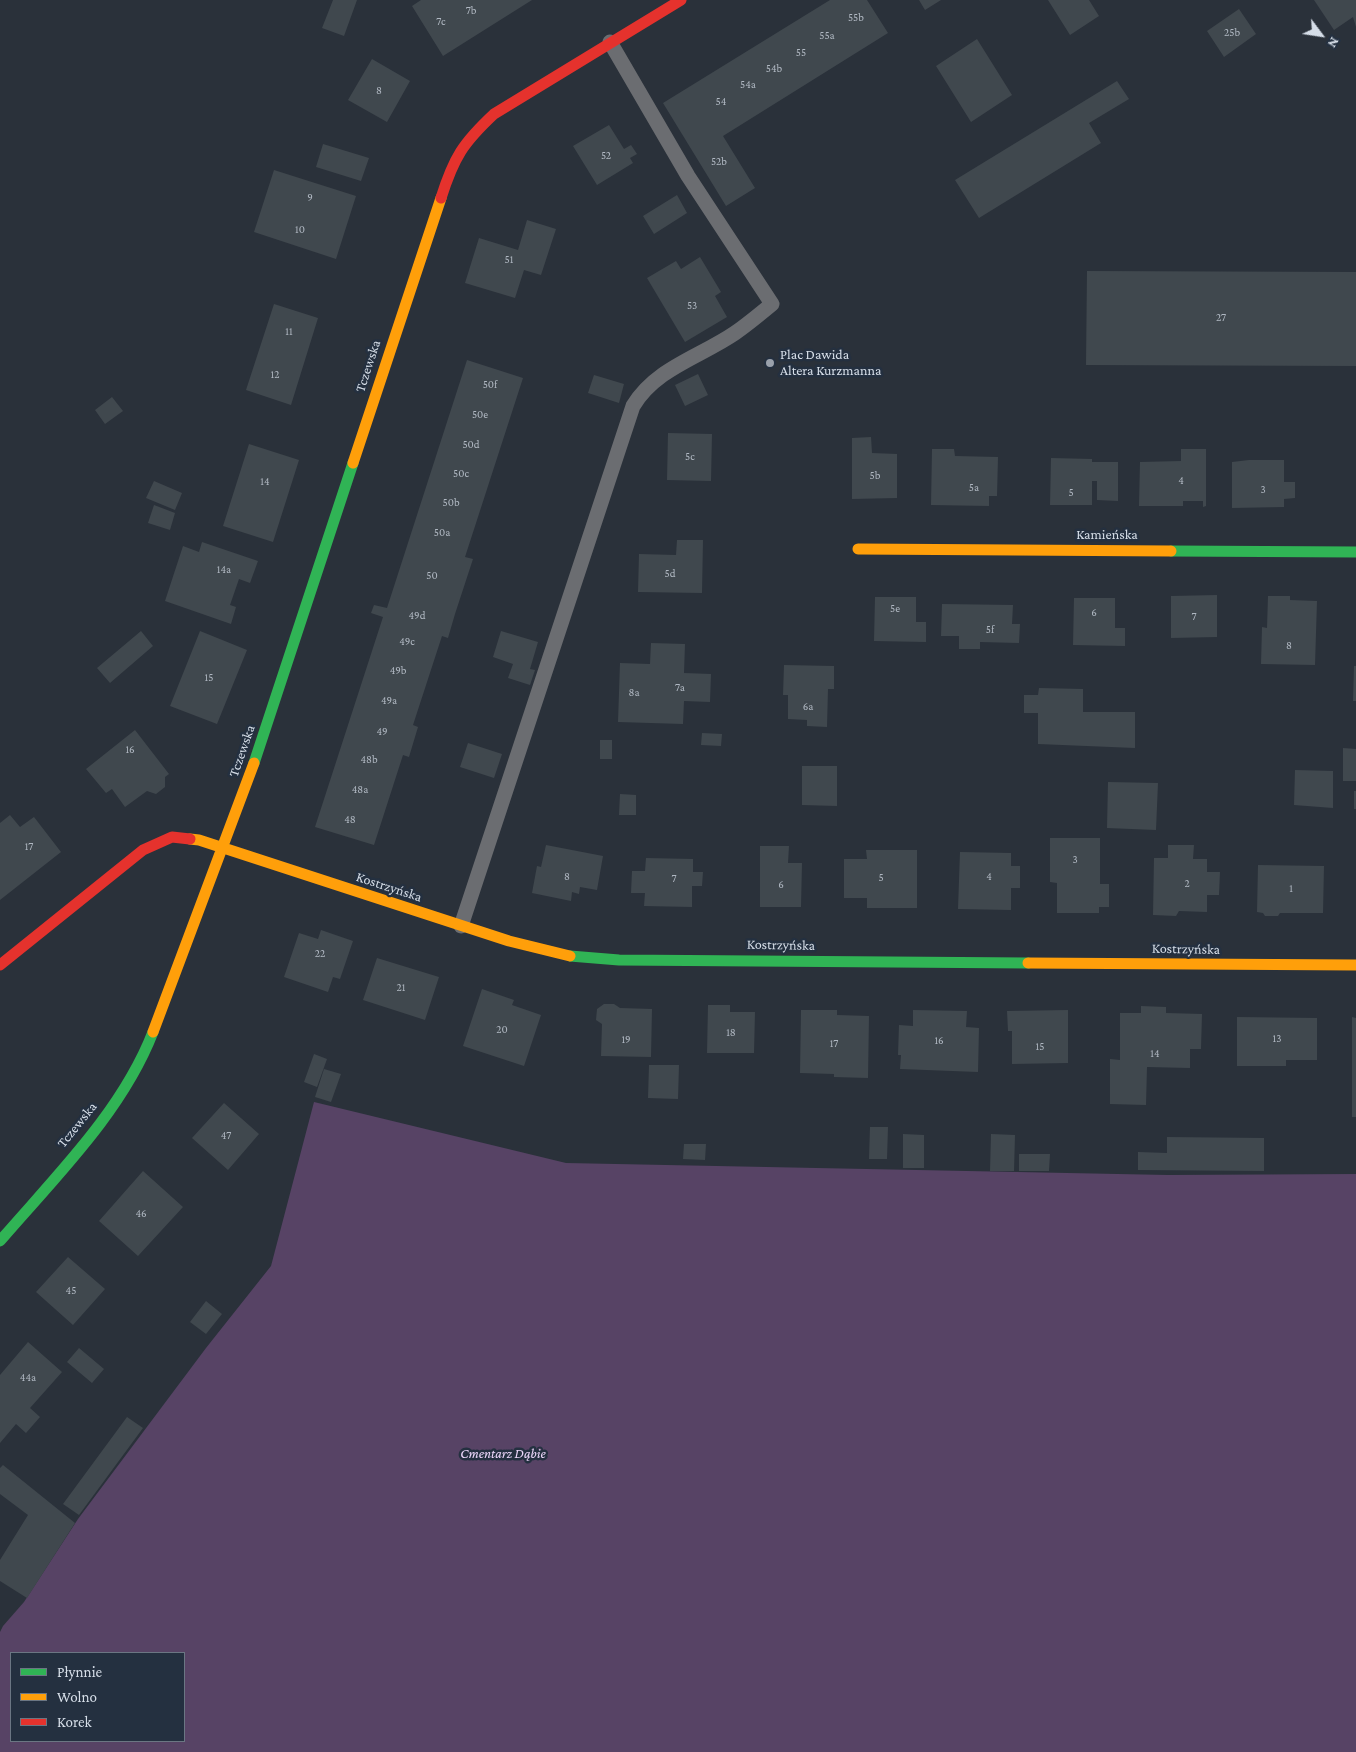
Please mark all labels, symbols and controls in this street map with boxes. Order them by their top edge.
house number: 7b [466,4,476,18]
north arrow [1296,10,1346,60]
house number: 55b [848,11,864,25]
house number: 7c [436,15,446,29]
house number: 25b [1224,26,1240,40]
house number: 55a [819,29,835,43]
text: N [1325,35,1343,51]
house number: 55 [796,46,806,60]
house number: 54b [766,62,782,76]
house number: 54a [740,78,756,92]
house number: 8 [376,84,382,98]
house number: 54 [716,95,726,109]
house number: 52 [601,149,611,163]
house number: 52b [711,155,727,169]
house number: 9 [307,191,313,205]
house number: 10 [295,223,305,237]
house number: 51 [505,253,513,267]
house number: 53 [687,299,697,313]
house number: 27 [1216,311,1226,325]
house number: 11 [285,325,293,339]
street label: Tczewska [352,338,384,394]
place label: Plac Dawida Altera Kurzmanna [780,347,881,380]
marker: Plac Dawida Altera Kurzmanna [764,357,776,369]
house number: 12 [271,368,279,382]
house number: 50f [483,378,497,392]
house number: 50e [472,408,488,422]
house number: 50d [462,438,480,452]
house number: 5c [685,450,695,464]
house number: 50c [453,467,469,481]
house number: 5b [870,469,880,483]
house number: 4 [1178,474,1184,488]
house number: 14 [260,475,270,489]
house number: 5a [969,481,979,495]
house number: 3 [1260,483,1266,497]
house number: 5 [1068,486,1074,500]
house number: 50b [442,496,460,510]
house number: 50a [434,526,450,540]
street label: Kamieńska [1076,527,1138,543]
house number: 14a [217,563,231,577]
house number: 5d [665,567,675,581]
house number: 50 [426,569,438,583]
house number: 5e [890,602,900,616]
house number: 6 [1091,606,1097,620]
house number: 49d [409,609,425,623]
house number: 7 [1191,610,1197,624]
house number: 5f [986,623,994,637]
house number: 49c [399,635,415,649]
house number: 8 [1286,639,1292,653]
house number: 49b [390,664,406,678]
house number: 15 [205,671,213,685]
house number: 7a [675,681,685,695]
house number: 8a [628,686,640,700]
house number: 49a [381,694,397,708]
house number: 6a [803,700,813,714]
street label: Tczewska [225,723,259,779]
house number: 49 [376,725,388,739]
house number: 16 [125,743,135,757]
house number: 48b [360,753,378,767]
house number: 48a [352,783,368,797]
house number: 48 [344,813,356,827]
house number: 17 [25,840,33,854]
house number: 3 [1072,853,1078,867]
street label: Kostrzyńska [354,868,424,906]
house number: 8 [564,870,570,884]
house number: 4 [986,870,992,884]
house number: 5 [878,871,884,885]
house number: 7 [671,872,677,886]
house number: 2 [1184,877,1190,891]
house number: 6 [778,878,784,892]
house number: 1 [1289,882,1293,896]
street label: Kostrzyńska [747,936,815,954]
street label: Kostrzyńska [1152,940,1220,958]
house number: 22 [315,947,325,961]
house number: 21 [397,981,405,995]
house number: 20 [496,1023,508,1037]
house number: 18 [726,1026,736,1040]
house number: 13 [1273,1032,1281,1046]
house number: 19 [621,1033,631,1047]
house number: 16 [934,1034,944,1048]
house number: 17 [830,1037,838,1051]
house number: 15 [1036,1040,1044,1054]
house number: 14 [1150,1047,1160,1061]
street label: Tczewska [54,1099,100,1151]
house number: 47 [221,1129,231,1143]
house number: 46 [135,1207,147,1221]
house number: 45 [66,1284,76,1298]
house number: 44a [20,1371,36,1385]
park label: Cmentarz Dąbie [460,1446,546,1462]
legend [10,1652,185,1742]
text: Płynnie [57,1664,102,1680]
text: Wolno [57,1689,97,1705]
text: Korek [57,1714,92,1730]

